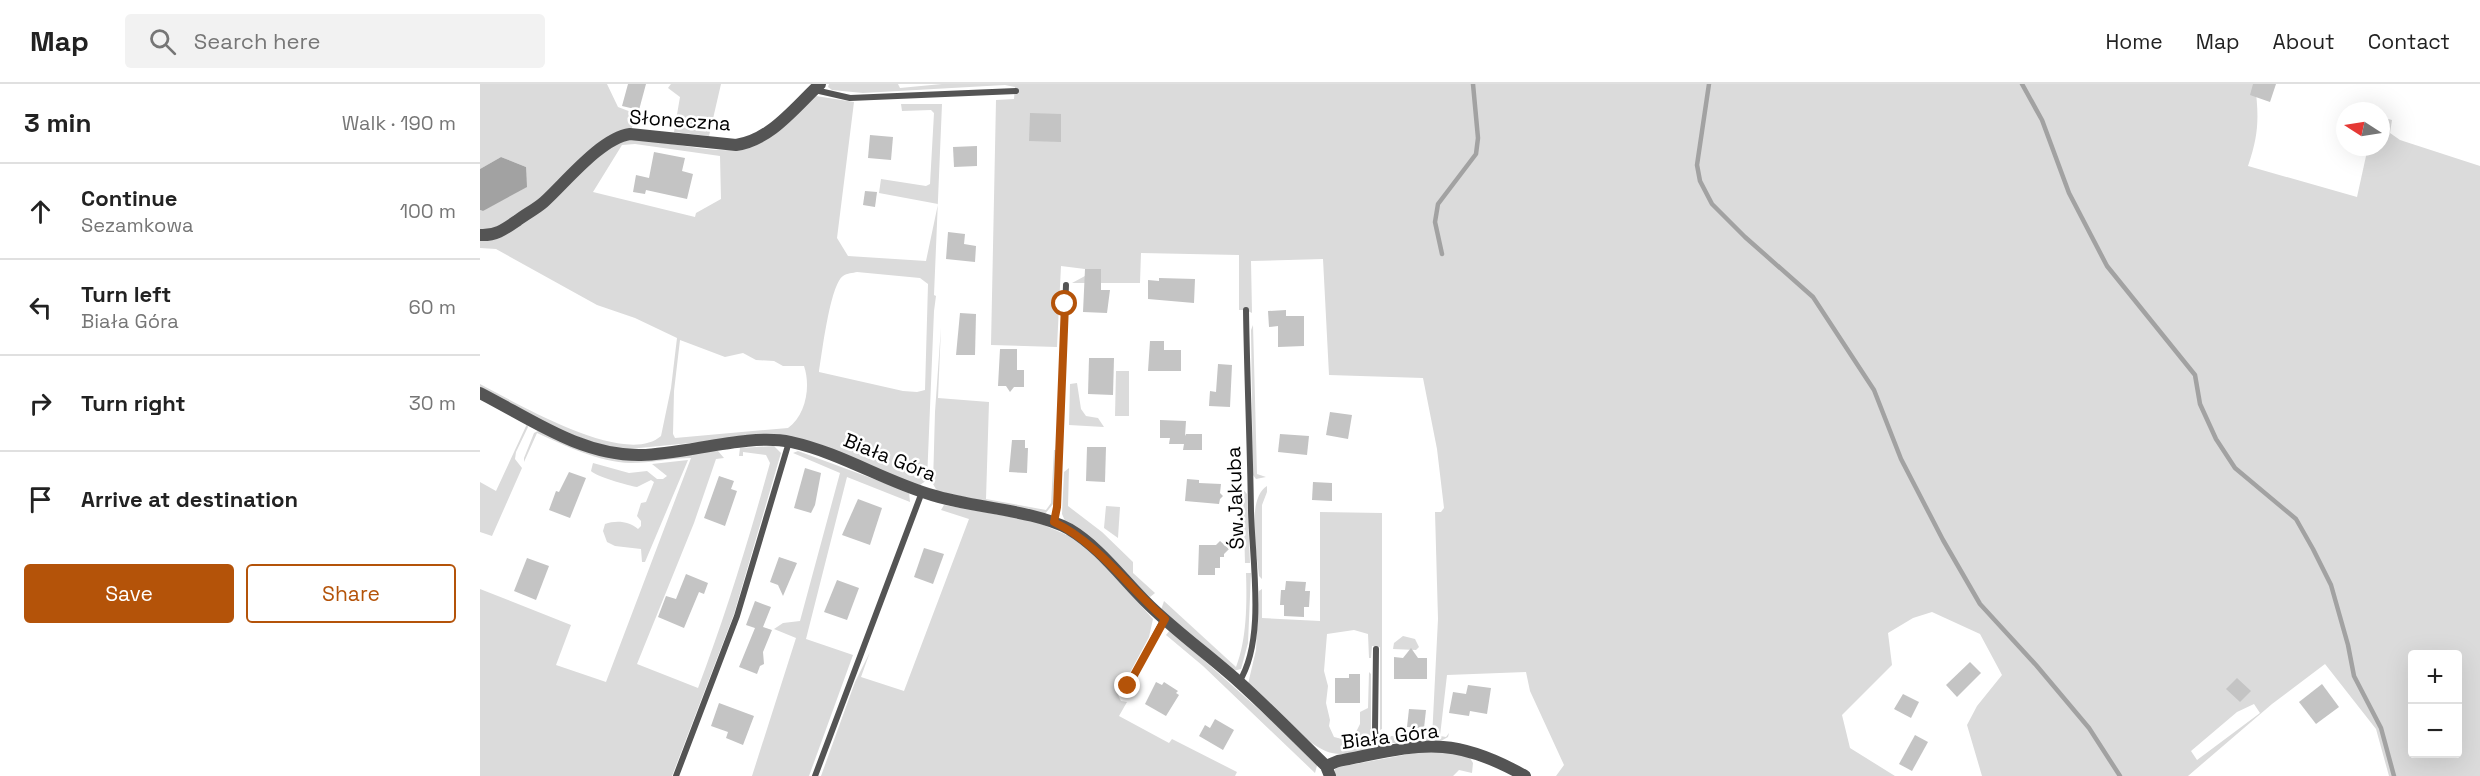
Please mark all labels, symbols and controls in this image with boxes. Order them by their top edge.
search box [125,14,545,68]
text: Map [30,23,89,59]
icon: search [146,25,179,58]
text: Search here [194,27,321,55]
text: Home [2105,28,2163,55]
text: Map [2196,28,2240,55]
text: About [2273,28,2335,55]
text: Contact [2368,28,2450,55]
north arrow [2336,102,2390,156]
street label: Słoneczna [628,103,732,137]
text: 3 min [24,106,92,140]
text: Walk · 190 m [342,110,456,136]
text: Continue [81,184,177,212]
icon: ahead [24,195,57,228]
text: 100 m [400,198,456,224]
text: Sezamkowa [81,212,194,238]
text: Turn left [81,280,171,308]
route start [1051,290,1077,316]
icon: left [24,291,57,324]
text: 60 m [409,294,456,320]
text: Biała Góra [81,308,179,334]
icon: right [24,387,57,420]
text: Turn right [81,389,186,417]
text: 30 m [409,390,456,416]
street label: Biała Góra [840,427,940,487]
street label: Św.Jakuba [1220,446,1250,550]
icon: arrive [24,483,57,516]
text: Arrive at destination [81,485,298,513]
button: Save [24,564,234,623]
button: Share [246,564,456,623]
map controls [2408,650,2462,758]
button: + [2408,650,2462,704]
route end [1114,672,1140,698]
button: − [2408,704,2462,758]
street label: Biała Góra [1340,717,1440,755]

